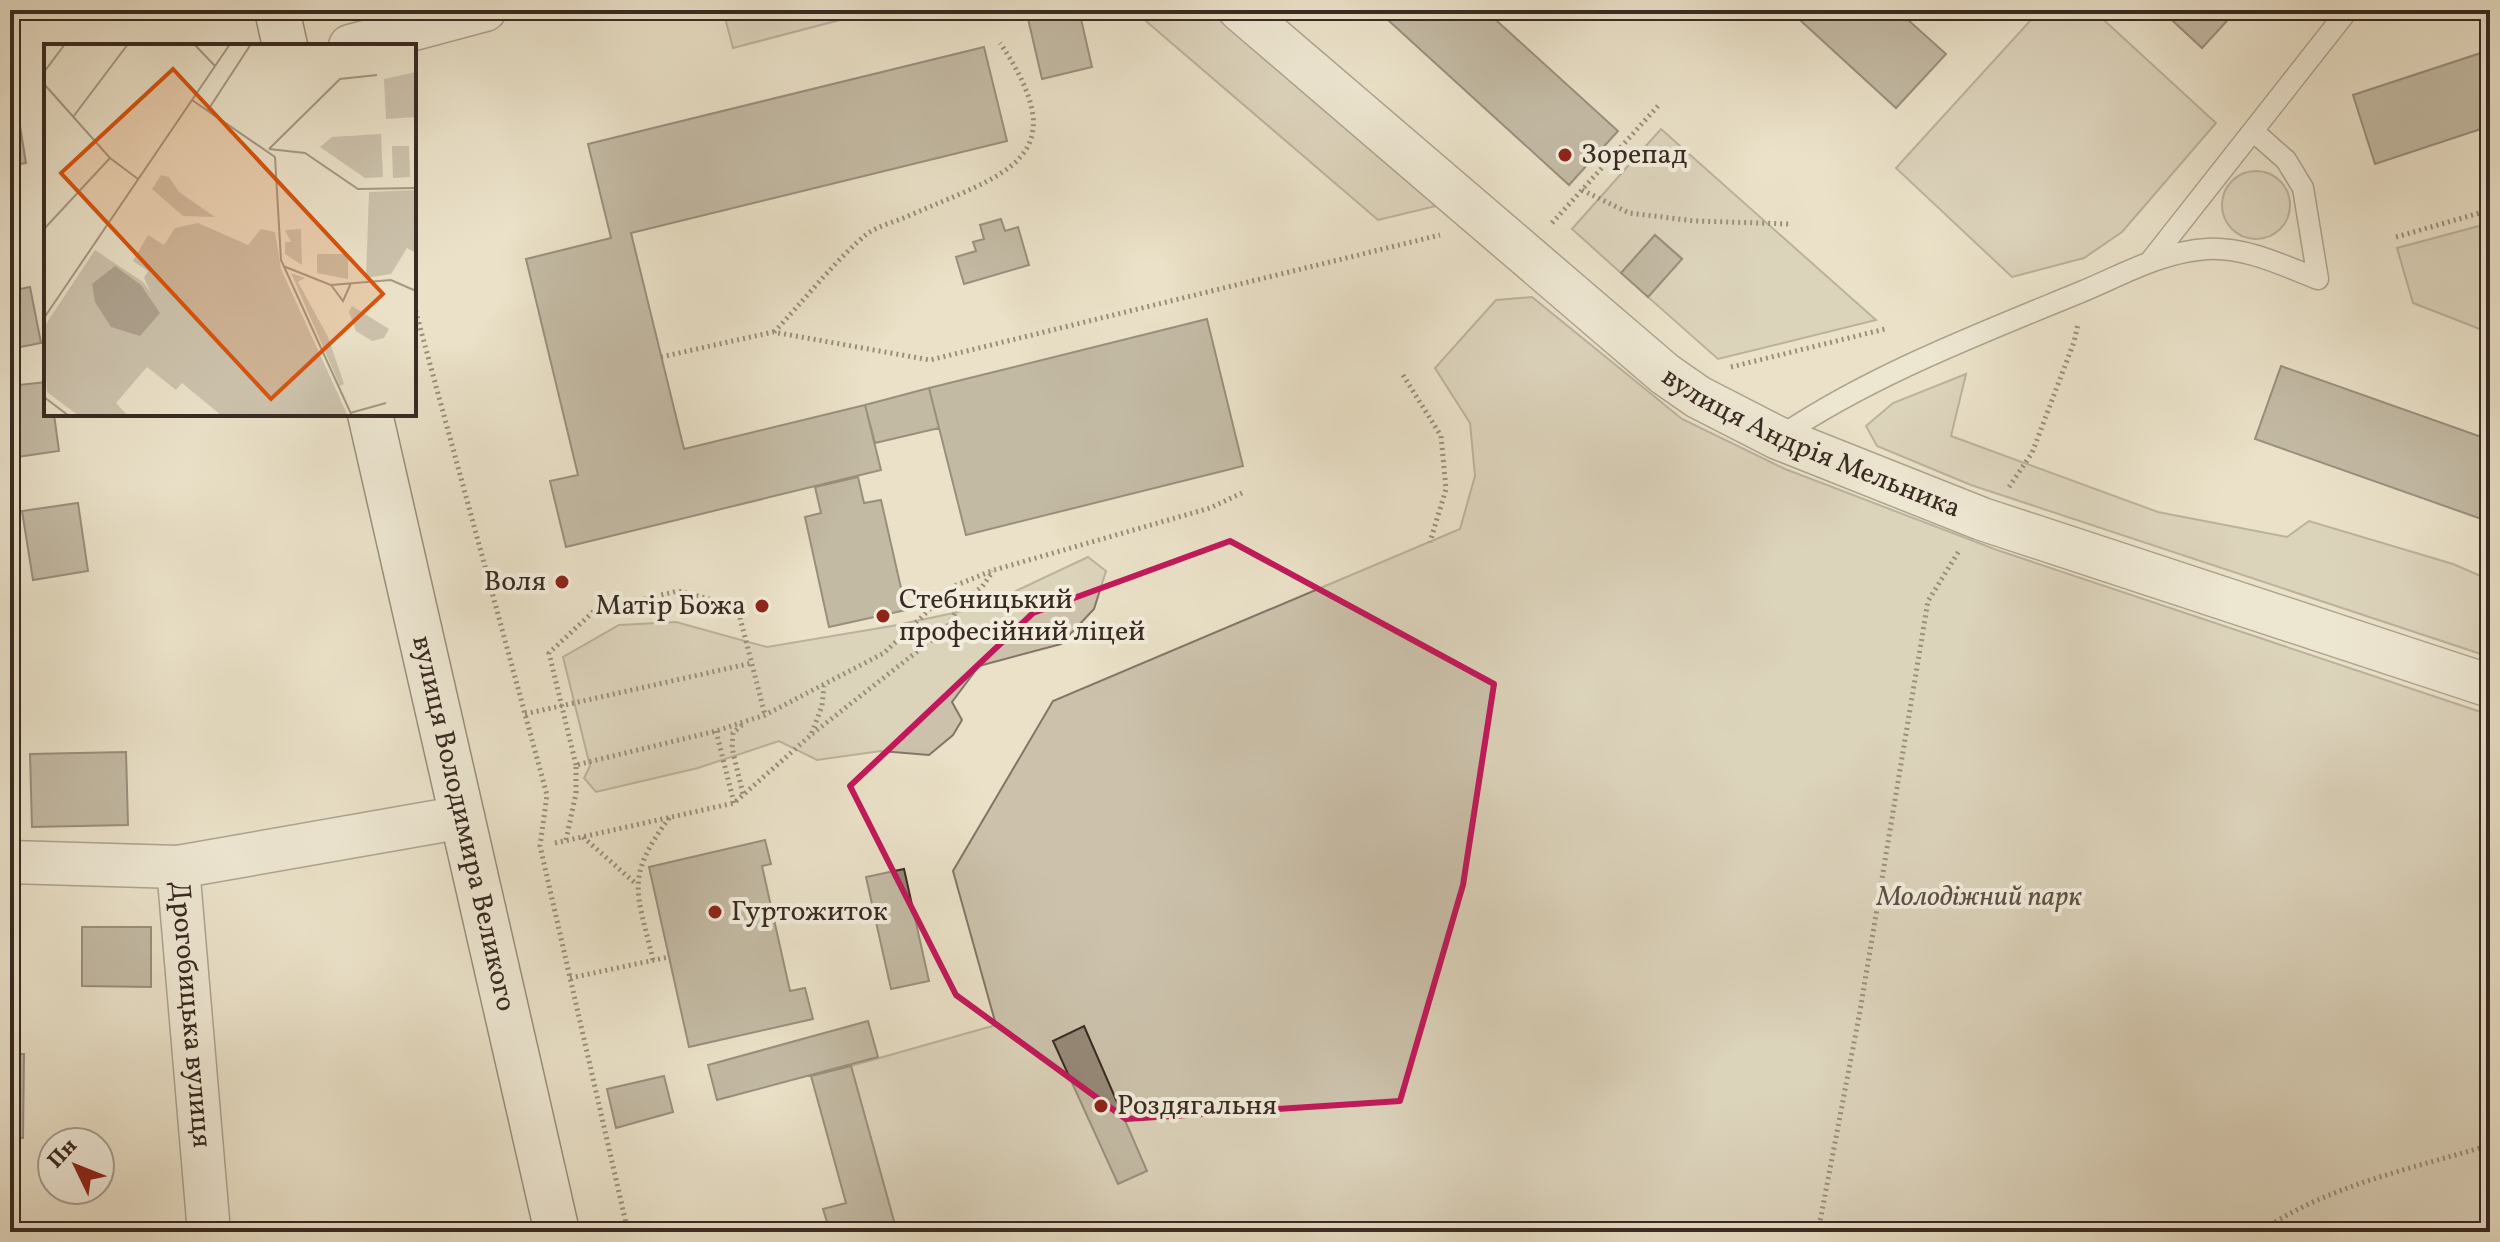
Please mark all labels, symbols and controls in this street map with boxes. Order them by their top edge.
inset map [44,44,416,416]
place label: Зорепад [1581,136,1687,175]
marker: Зорепад [1556,146,1574,164]
street label: вулиця Андрія Мельника [1654,358,1966,528]
place label: Воля [484,563,546,602]
marker: Воля [553,573,571,591]
place label: Стебницький професійний ліцей [899,581,1145,652]
place label: Матір Божа [595,587,746,626]
marker: Матір Божа [753,597,771,615]
marker: Стебницький професійний ліцей [874,607,892,625]
street label: вулиця Володимира Великого [402,632,525,1015]
park label: Молодіжний парк [1876,878,2082,917]
street label: Дрогобицька вулиця [160,880,221,1149]
place label: Гуртожиток [731,893,888,932]
marker: Гуртожиток [706,903,724,921]
place label: Роздягальня [1117,1087,1277,1126]
marker: Роздягальня [1092,1097,1110,1115]
north arrow [36,1126,116,1206]
text: Пн [41,1132,85,1176]

